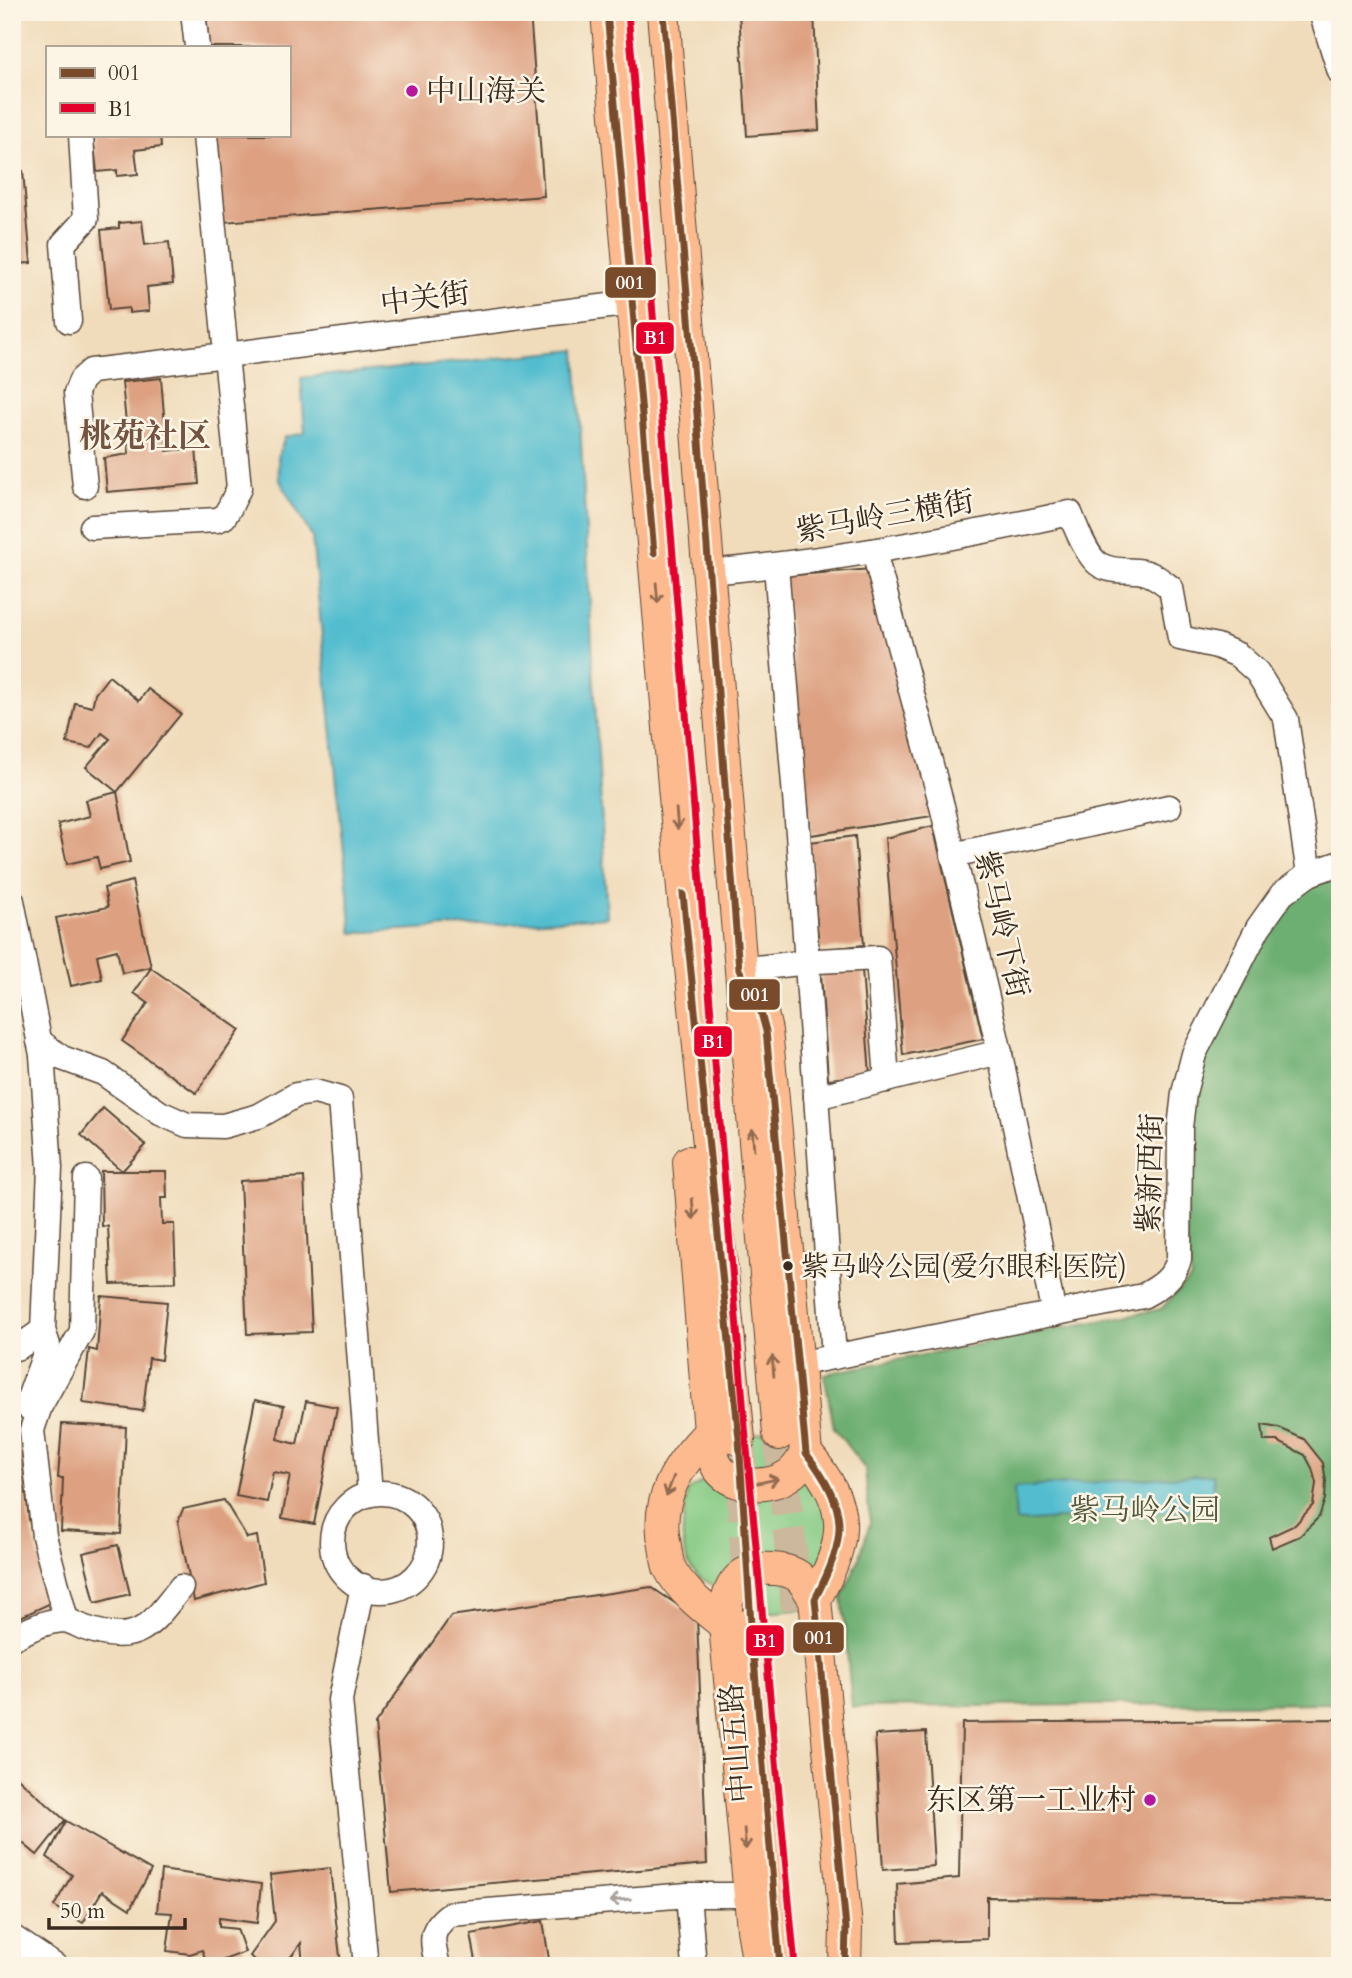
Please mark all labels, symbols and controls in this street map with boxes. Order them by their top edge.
legend [46,46,290,136]
text: 001 [108,59,140,88]
place label: 中山海关 [426,71,546,112]
marker: 中山海关 [404,83,420,99]
text: B1 [108,95,133,124]
line badge: 001 [604,266,657,299]
text: 001 [615,270,645,296]
street label: 中关街 [378,273,472,324]
line badge: B1 [635,321,675,355]
text: B1 [643,325,667,351]
district label: 桃苑社区 [79,414,211,459]
street label: 紫马岭三横街 [793,481,977,552]
one-way arrow [651,581,664,604]
one-way arrow [671,808,684,830]
street label: 紫马岭下街 [965,846,1038,1002]
line badge: 001 [728,978,781,1011]
text: 001 [740,982,770,1008]
line badge: B1 [693,1025,733,1058]
text: B1 [701,1029,725,1055]
street label: 紫新西街 [1128,1112,1173,1234]
one-way arrow [746,1129,759,1151]
one-way arrow [687,1198,700,1220]
place label: 紫马岭公园(爱尔眼科医院) [801,1248,1127,1286]
marker: 紫马岭公园(爱尔眼科医院) [781,1259,795,1273]
one-way arrow [766,1355,779,1378]
one-way arrow [756,1474,778,1487]
one-way arrow [663,1475,676,1497]
park label: 紫马岭公园 [1070,1490,1220,1531]
line badge: 001 [792,1621,845,1654]
line badge: B1 [745,1624,785,1657]
text: 001 [804,1625,834,1651]
text: B1 [753,1628,777,1654]
street label: 中山五路 [711,1681,762,1805]
place label: 东区第一工业村 [926,1780,1136,1821]
marker: 东区第一工业村 [1142,1792,1158,1808]
one-way arrow [739,1827,752,1850]
scale bar [49,1887,186,1931]
one-way arrow [609,1894,632,1907]
text: 50 m [60,1897,105,1926]

